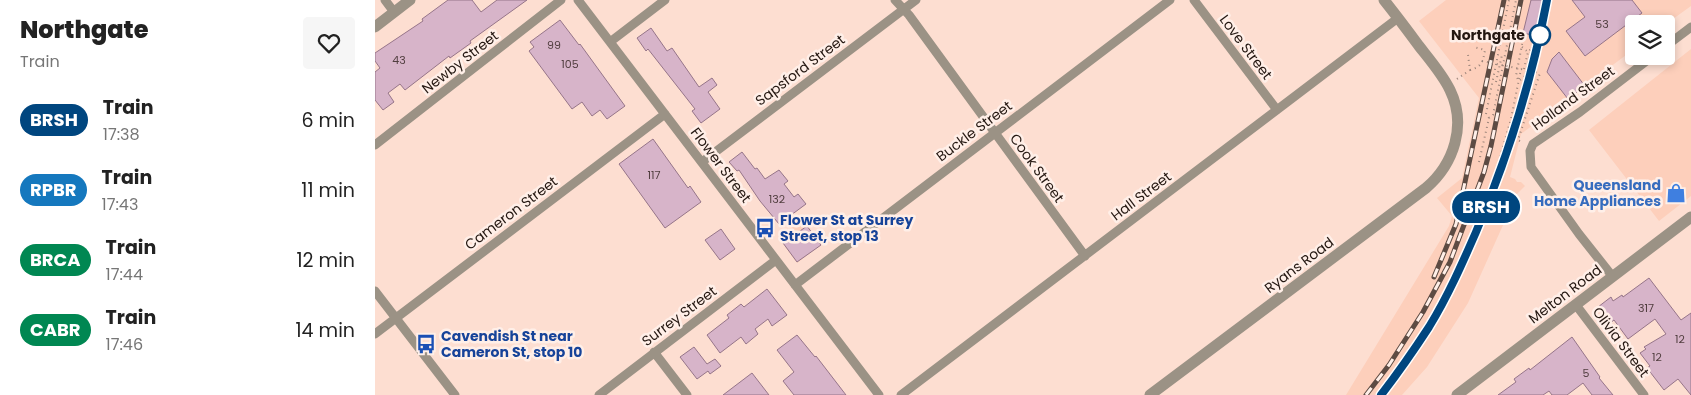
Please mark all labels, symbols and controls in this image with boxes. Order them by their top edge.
street label: Love Street [1215,11,1277,83]
text: Northgate [20,13,148,46]
map controls [1625,15,1675,65]
button: layers [1625,15,1675,65]
house number: 53 [1595,16,1609,32]
button: heart [303,17,355,69]
marker: Northgate [1529,24,1551,46]
place label: Northgate [1451,25,1525,45]
street label: Newby Street [418,26,502,98]
street label: Sapsford Street [751,30,849,110]
house number: 99 [547,37,561,53]
text: Train [20,50,60,73]
house number: 43 [392,52,406,68]
house number: 105 [561,56,579,72]
street label: Holland Street [1527,61,1619,135]
text: Train [103,94,154,121]
street label: Buckle Street [932,96,1016,166]
text: BRSH [30,107,78,132]
text: 6 min [301,107,355,134]
text: 17:38 [103,123,140,146]
street label: Flower Street [686,123,756,207]
street label: Cook Street [1005,129,1069,207]
text: Train [102,164,152,191]
house number: 117 [647,167,661,183]
street label: Hall Street [1107,167,1175,225]
street label: Cameron Street [461,172,561,254]
place label: Queensland Home Appliances [1534,175,1661,211]
text: RPBR [30,177,77,202]
text: 11 min [301,177,355,204]
shop icon: Queensland Home Appliances [1665,182,1687,204]
house number: 132 [769,191,785,207]
line badge: BRSH [1451,191,1521,223]
text: 17:43 [102,193,138,216]
text: BRSH [1462,194,1510,219]
place label: Flower St at Surrey Street, stop 13 [780,210,913,246]
bus stop icon: Flower St at Surrey Street, stop 13 [754,217,776,239]
street label: Ryans Road [1260,232,1338,298]
text: Train [106,234,156,261]
text: BRCA [30,247,81,272]
text: 12 min [297,247,355,274]
street label: Melton Road [1524,260,1606,328]
text: 17:44 [106,263,143,286]
street label: Surrey Street [637,281,721,351]
house number: 317 [1638,300,1654,316]
street label: Olivia Street [1588,303,1654,381]
text: Train [106,304,156,331]
text: CABR [30,317,81,342]
text: 14 min [295,317,355,344]
place label: Cavendish St near Cameron St, stop 10 [441,326,583,362]
house number: 12 [1675,331,1685,347]
text: 17:46 [106,333,143,356]
bus stop icon: Cavendish St near Cameron St, stop 10 [415,333,437,355]
house number: 12 [1652,349,1662,365]
house number: 5 [1583,365,1590,381]

